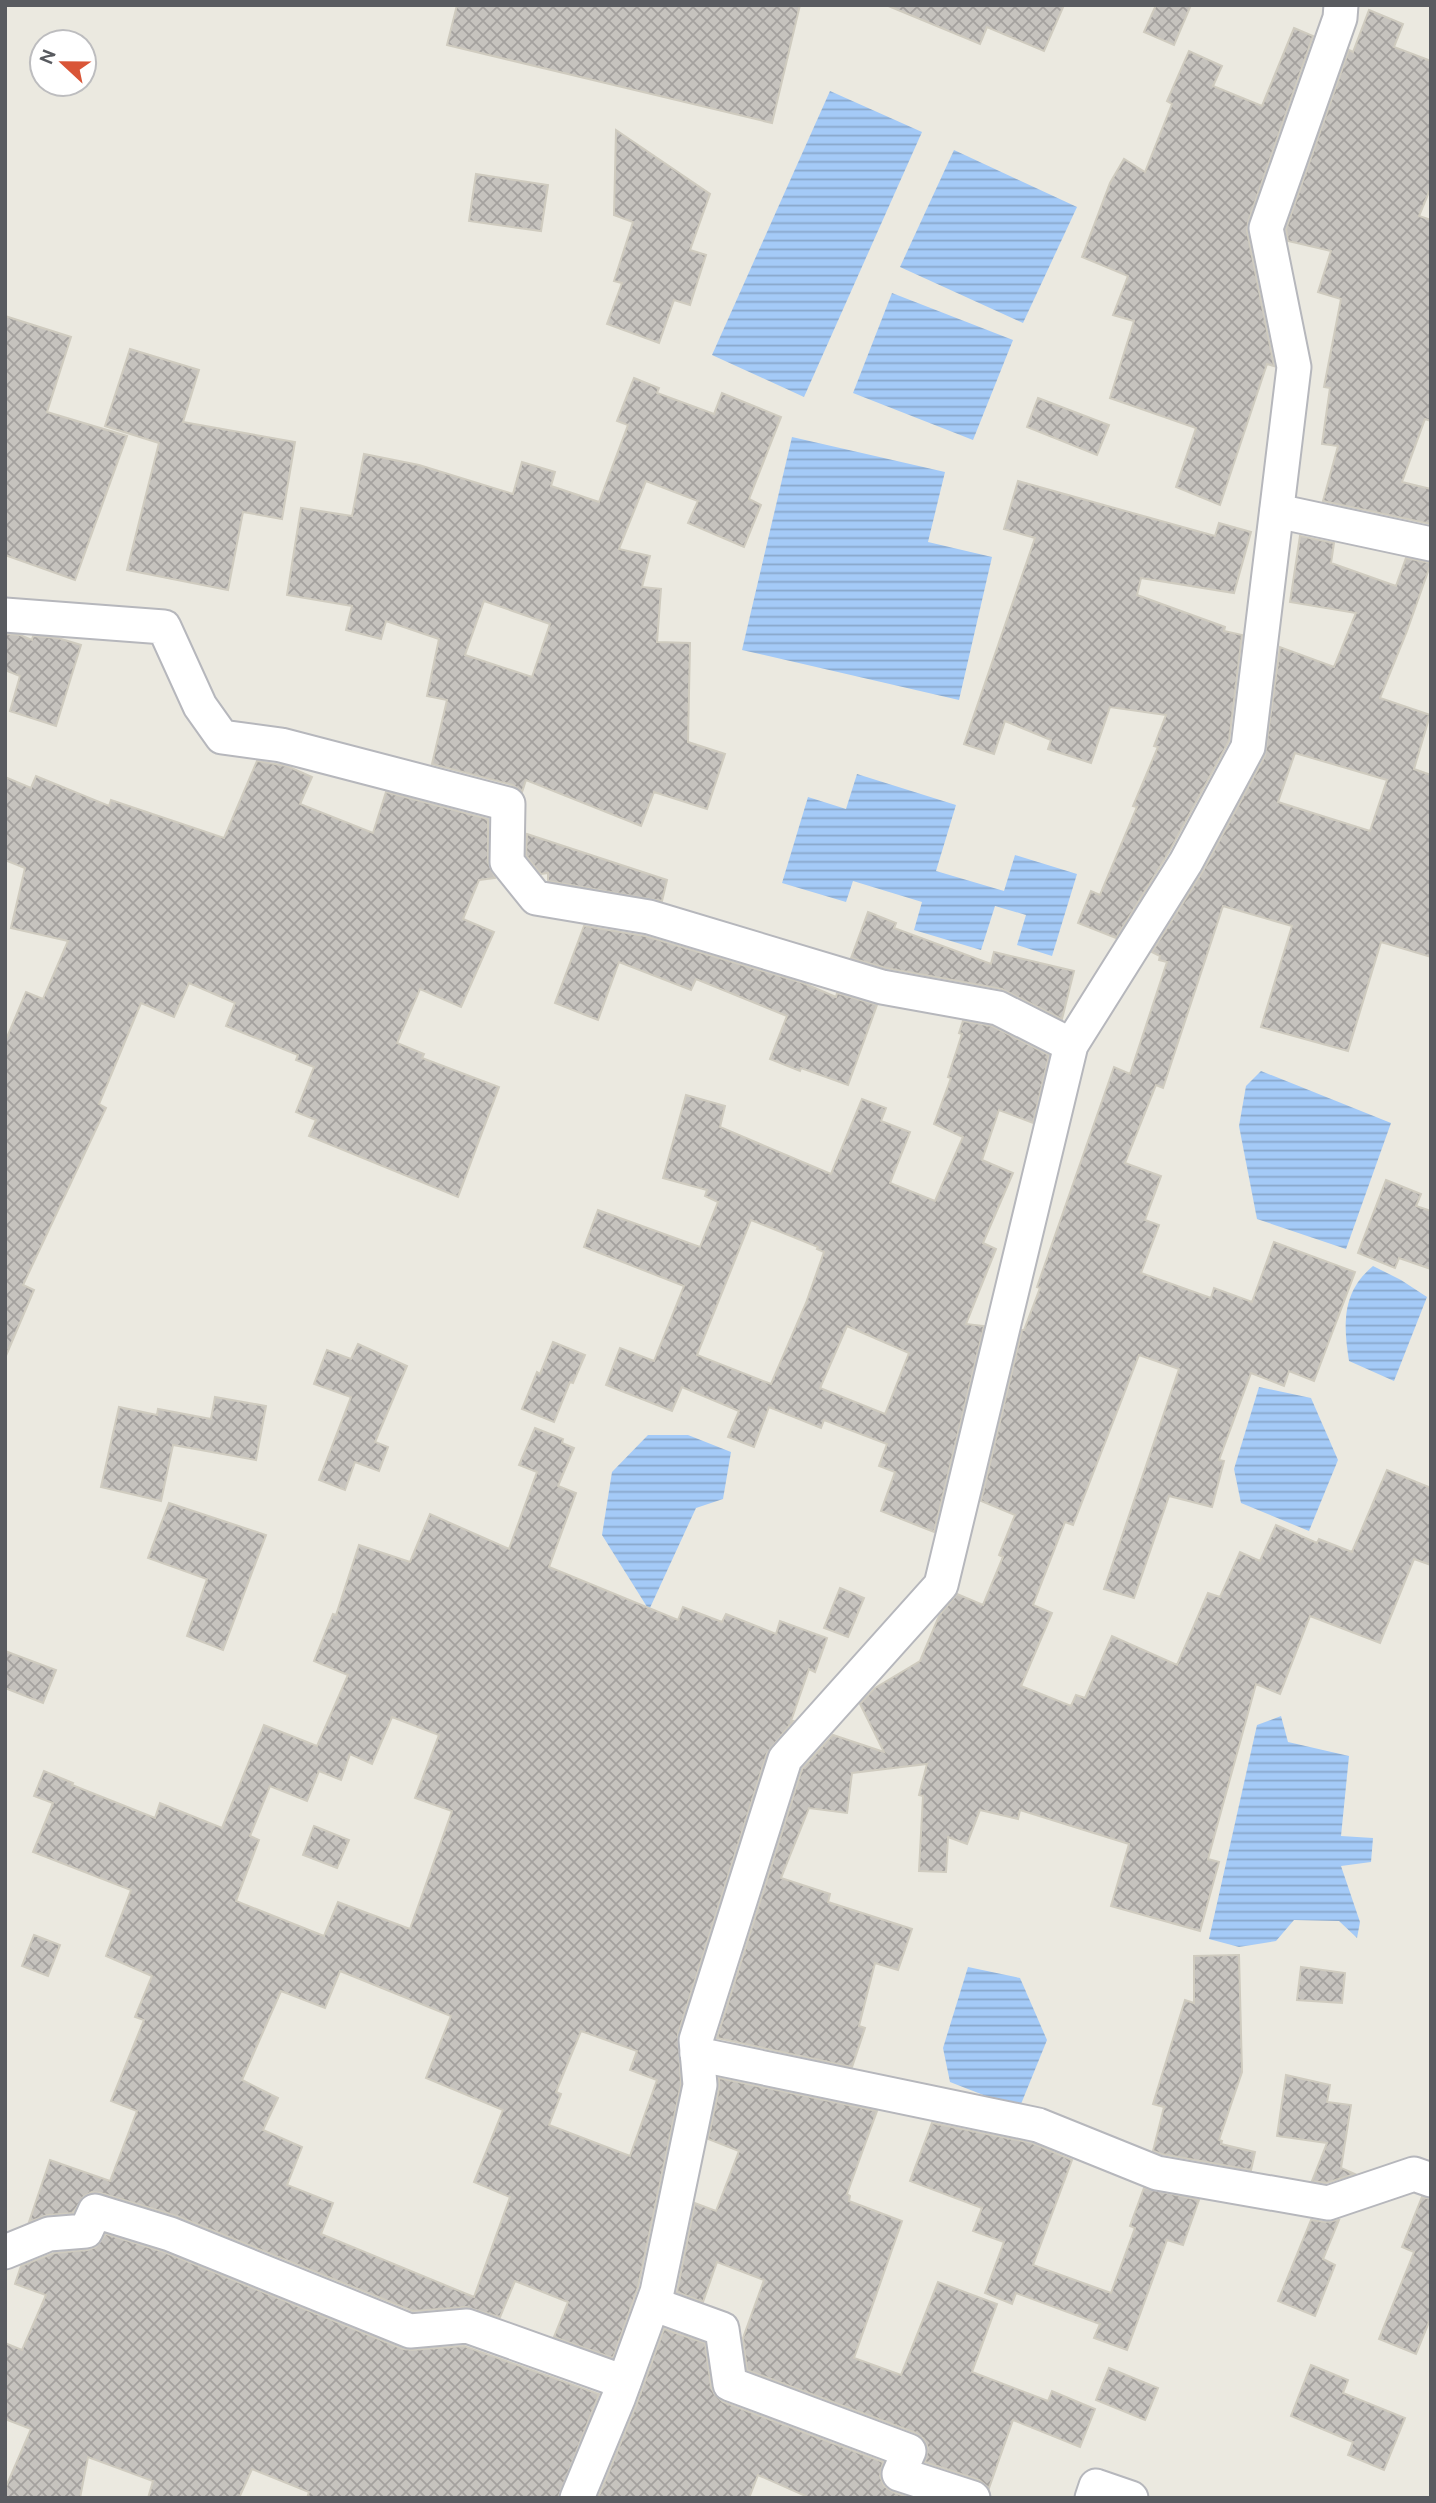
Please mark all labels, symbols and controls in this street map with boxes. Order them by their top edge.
north arrow [28,28,98,98]
text: N [34,46,60,67]

